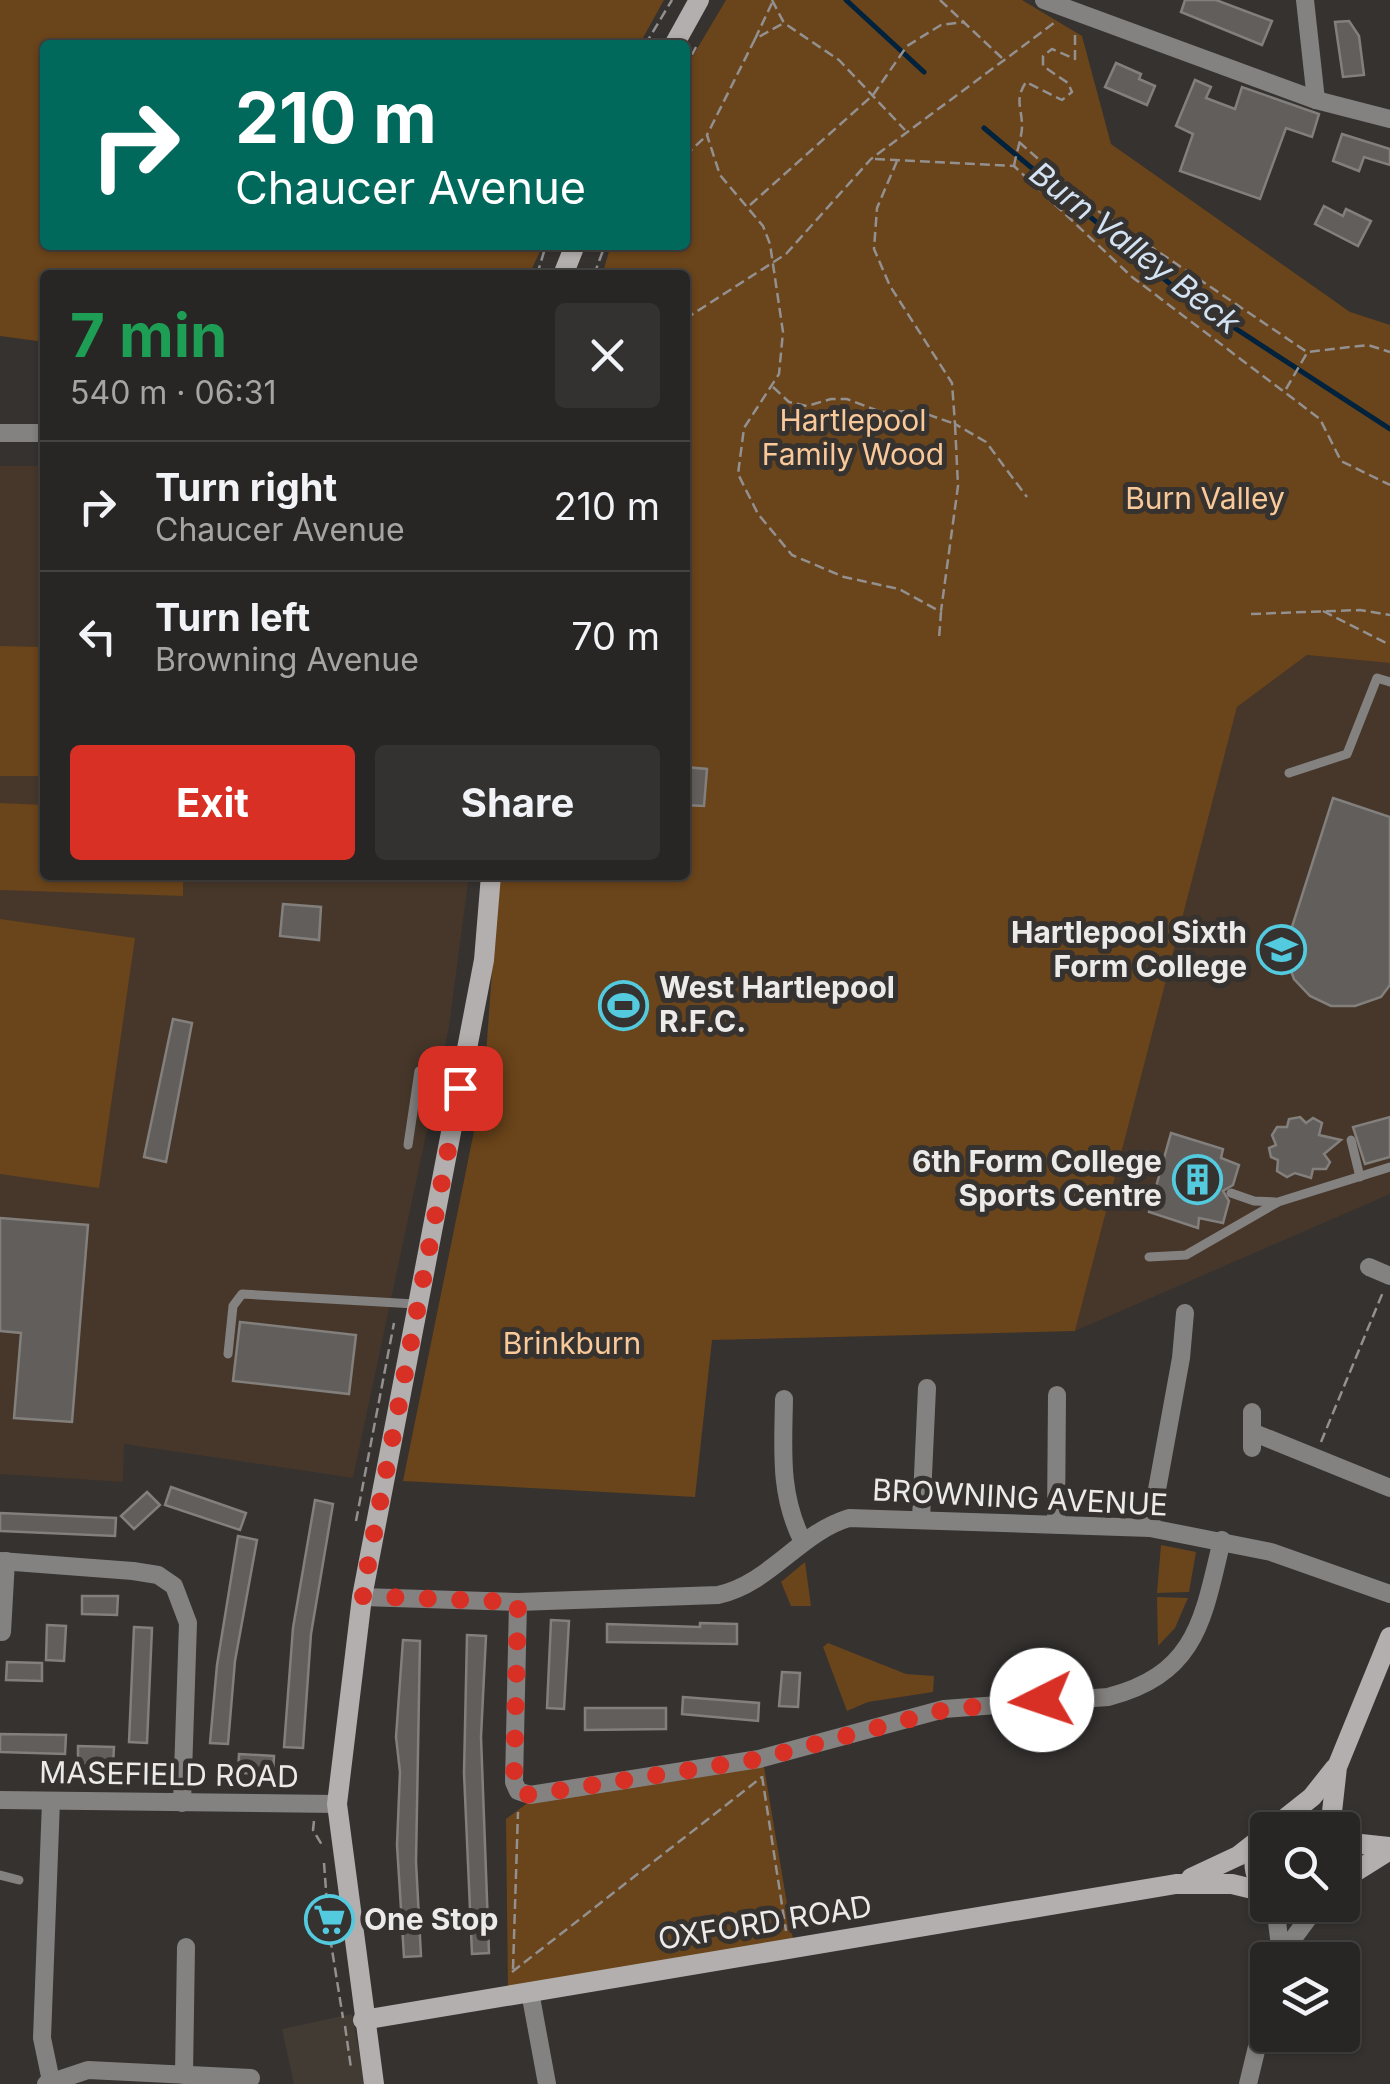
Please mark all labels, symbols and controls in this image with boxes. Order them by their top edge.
text: 210 m [235,75,437,160]
icon: right [70,80,200,210]
water label: Burn Valley Beck [1022,153,1249,343]
text: Chaucer Avenue [235,160,586,215]
text: 7 min [70,299,227,371]
button: close [555,303,660,408]
text: 540 m · 06:31 [70,373,277,412]
park label: Hartlepool Family Wood [762,402,944,472]
text: Turn right [155,464,337,510]
icon: right [70,479,125,534]
park label: Burn Valley [1125,480,1285,516]
text: 210 m [553,483,660,529]
text: Chaucer Avenue [155,510,405,549]
text: Turn left [155,594,310,640]
icon: left [70,609,125,664]
text: 70 m [571,613,660,659]
text: Browning Avenue [155,640,419,679]
button: Exit [70,745,355,860]
button: Share [375,745,660,860]
place label: Hartlepool Sixth Form College [1011,914,1247,984]
school or university icon: Hartlepool Sixth Form College [1256,924,1308,976]
place label: West Hartlepool R.F.C. [659,969,895,1039]
sports icon: West Hartlepool R.F.C. [598,979,650,1031]
pin [418,1046,503,1131]
icon: arrive [433,1061,488,1116]
place label: 6th Form College Sports Centre [912,1143,1162,1213]
building icon: 6th Form College Sports Centre [1171,1153,1223,1205]
park label: Brinkburn [503,1325,641,1361]
street label: BROWNING AVENUE [871,1471,1169,1523]
position arrow [990,1648,1094,1752]
street label: MASEFIELD ROAD [39,1754,299,1794]
map controls [1250,1812,1360,2052]
button: search [1250,1812,1360,1922]
street label: OXFORD ROAD [655,1887,874,1957]
supermarket icon: One Stop [303,1894,355,1946]
place label: One Stop [364,1901,498,1937]
button: layers [1250,1942,1360,2052]

